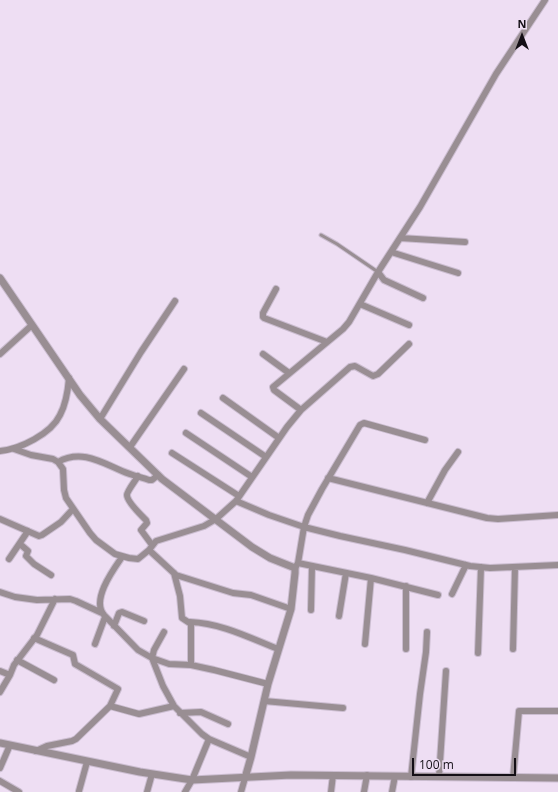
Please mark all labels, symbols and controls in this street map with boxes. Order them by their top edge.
north arrow [502,16,542,56]
text: N [518,16,526,31]
scale bar [414,750,518,776]
text: 100 m [419,756,454,773]

